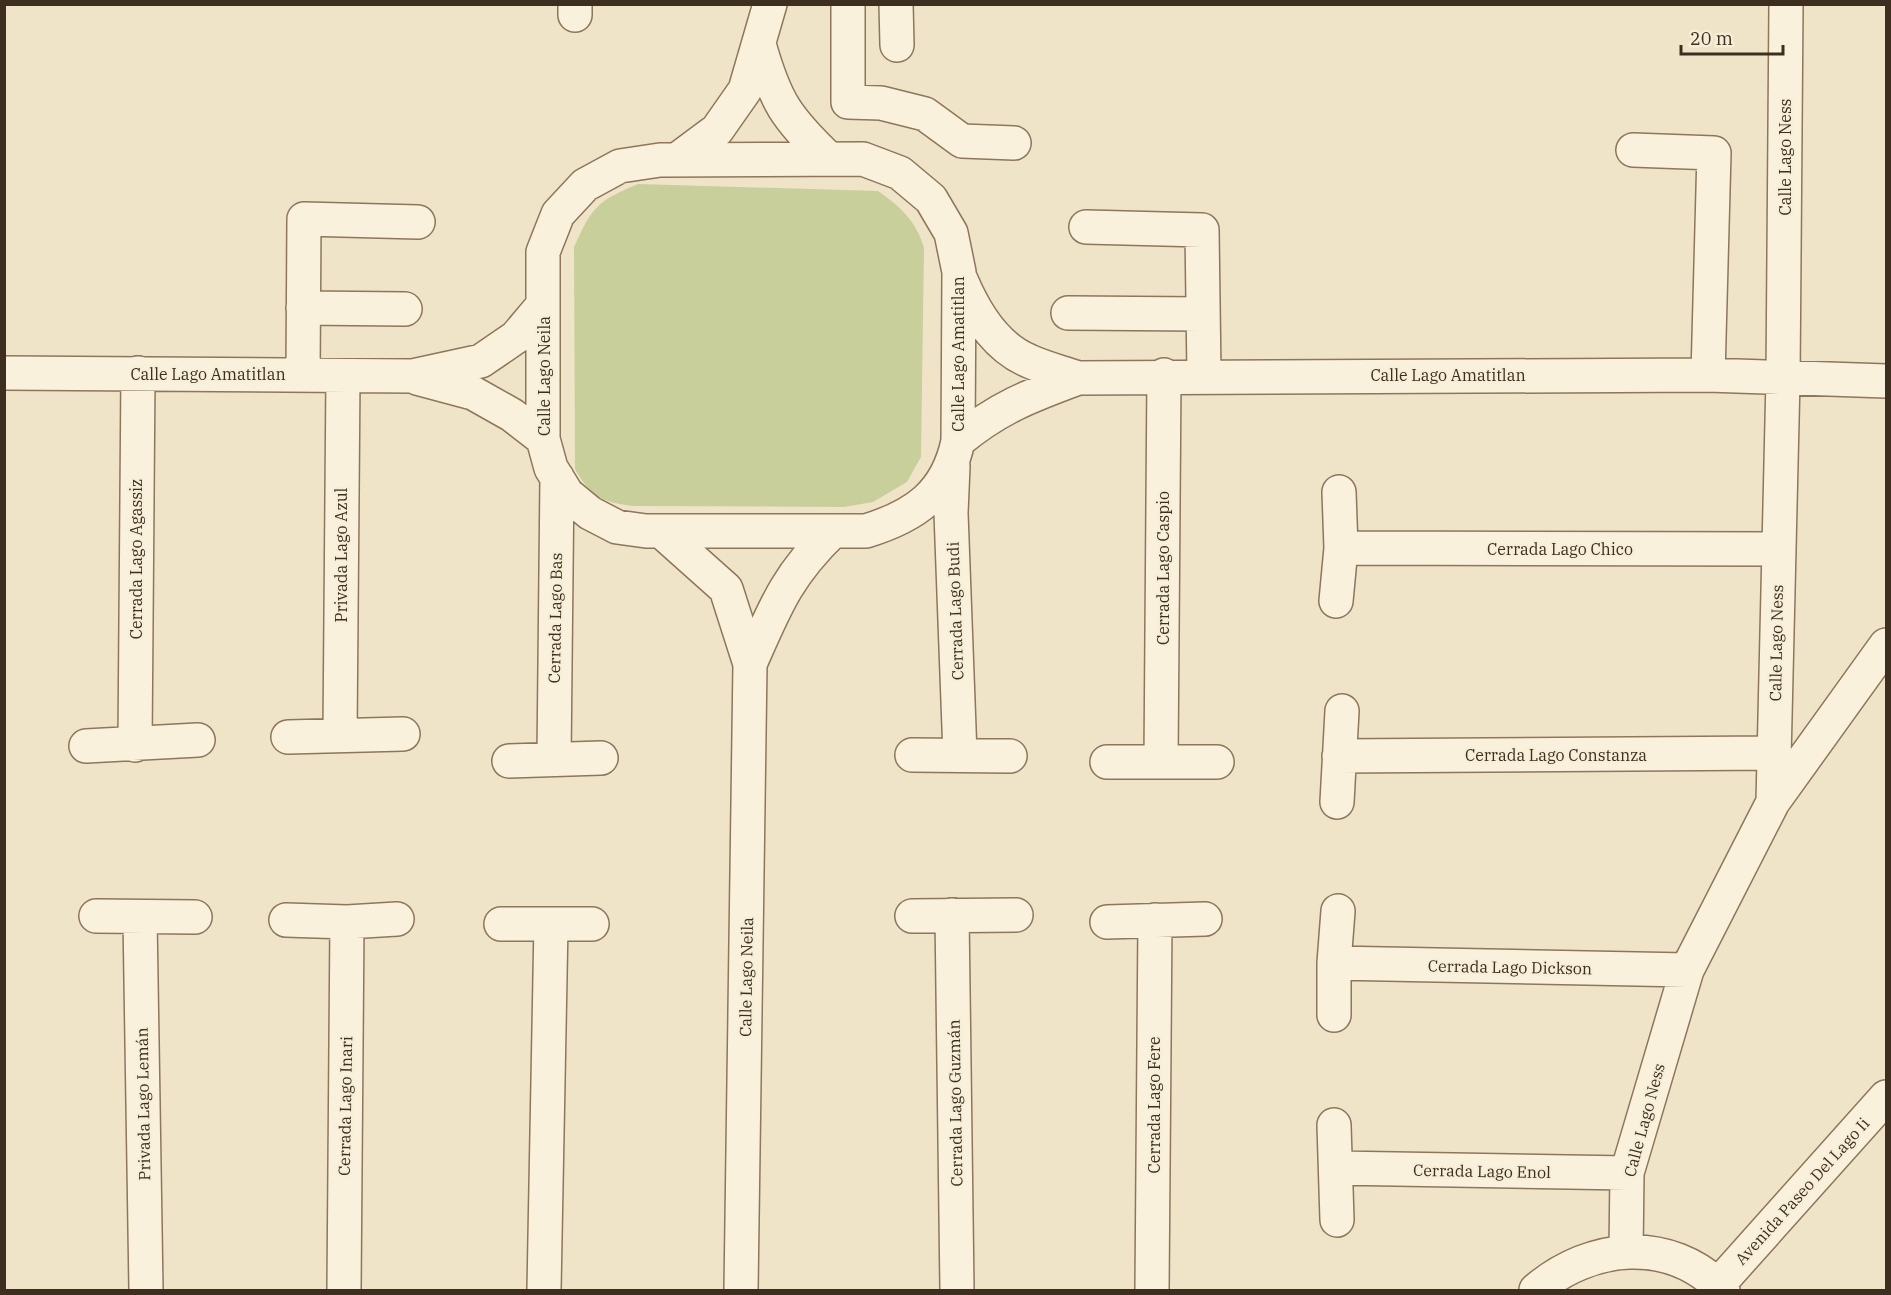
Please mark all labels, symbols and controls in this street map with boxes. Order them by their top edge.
scale bar [1681,18,1783,56]
text: 20 m [1690,27,1733,50]
street label: Calle Lago Ness [1775,99,1795,215]
street label: Calle Lago Amatitlan [948,276,968,432]
street label: Calle Lago Neila [534,316,554,436]
street label: Calle Lago Amatitlan [130,364,286,384]
street label: Calle Lago Amatitlan [1370,365,1526,385]
street label: Cerrada Lago Agassiz [126,479,146,639]
street label: Privada Lago Azul [331,487,351,622]
street label: Cerrada Lago Caspio [1153,491,1173,645]
street label: Cerrada Lago Chico [1487,539,1633,559]
street label: Cerrada Lago Budi [943,541,967,681]
street label: Cerrada Lago Bas [544,552,566,684]
street label: Calle Lago Ness [1765,584,1787,702]
street label: Cerrada Lago Constanza [1465,745,1647,765]
street label: Calle Lago Neila [735,917,757,1037]
street label: Cerrada Lago Dickson [1428,956,1592,978]
street label: Cerrada Lago Guzmán [944,1019,966,1187]
street label: Privada Lago Lemán [132,1027,154,1181]
street label: Cerrada Lago Inari [334,1036,356,1176]
street label: Cerrada Lago Fere [1144,1036,1164,1174]
street label: Calle Lago Ness [1619,1061,1669,1179]
street label: Avenida Paseo Del Lago Ii [1731,1113,1873,1269]
street label: Cerrada Lago Enol [1413,1160,1551,1182]

